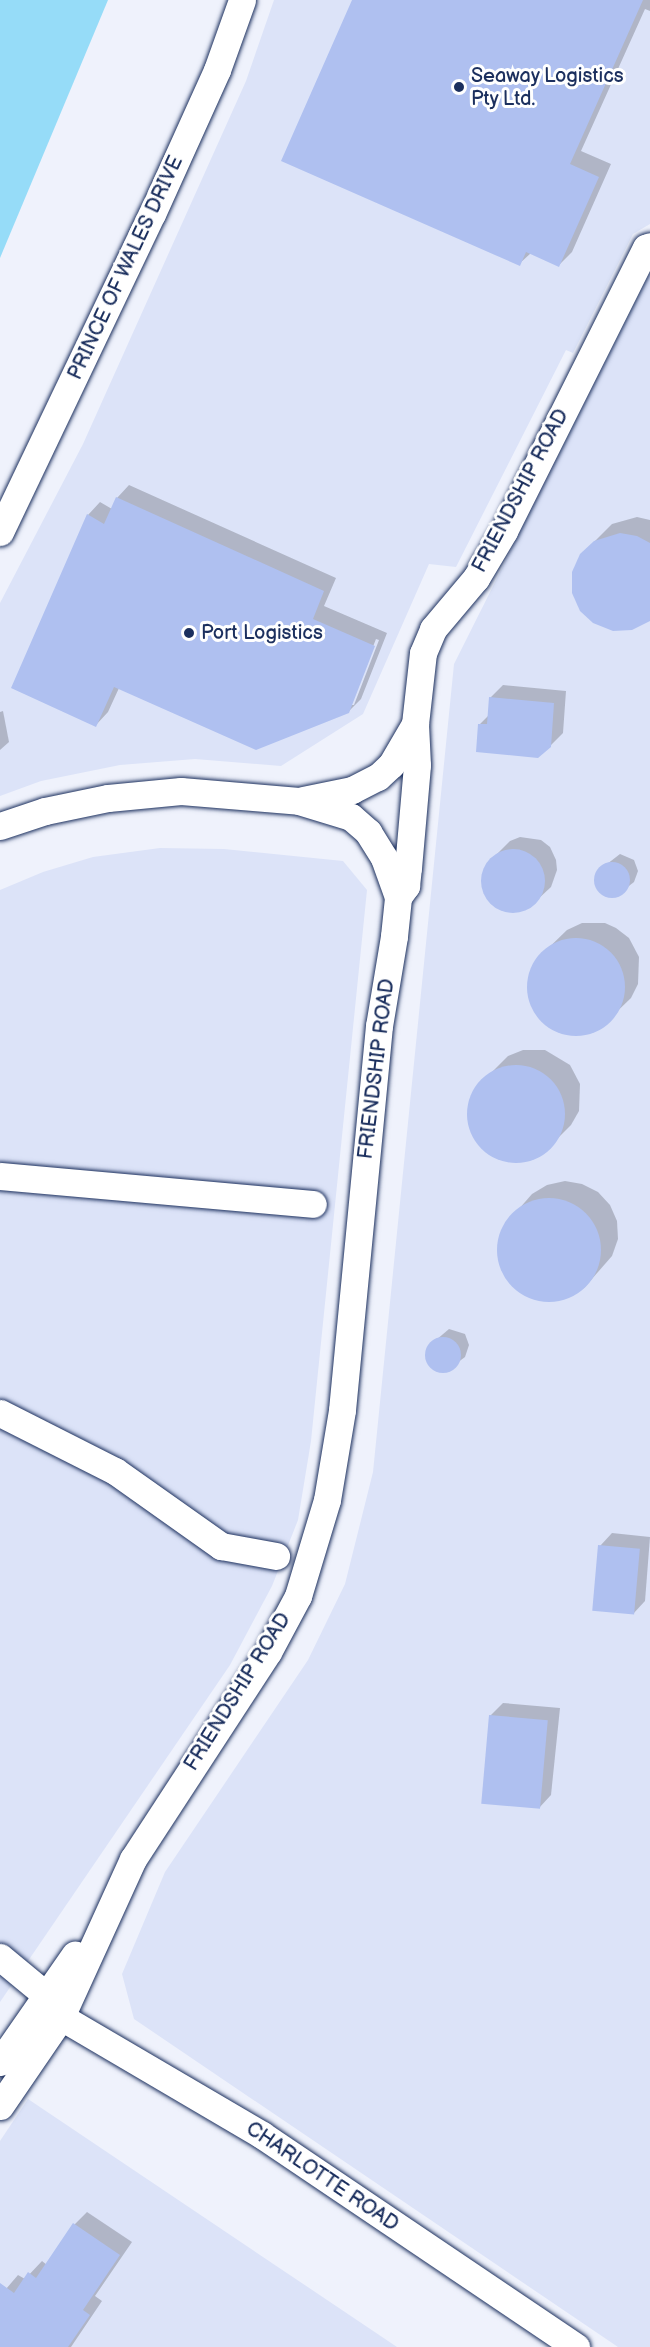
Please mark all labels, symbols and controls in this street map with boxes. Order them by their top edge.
place label: Seaway Logistics Pty Ltd. [471,64,625,111]
marker: Seaway Logistics Pty Ltd. [452,80,466,94]
street label: PRINCE OF WALES DRIVE [63,152,189,384]
street label: FRIENDSHIP ROAD [468,405,574,577]
place label: Port Logistics [201,621,323,645]
marker: Port Logistics [182,626,196,640]
street label: FRIENDSHIP ROAD [354,977,400,1161]
street label: FRIENDSHIP ROAD [180,1609,296,1775]
street label: CHARLOTTE ROAD [241,2117,403,2237]

